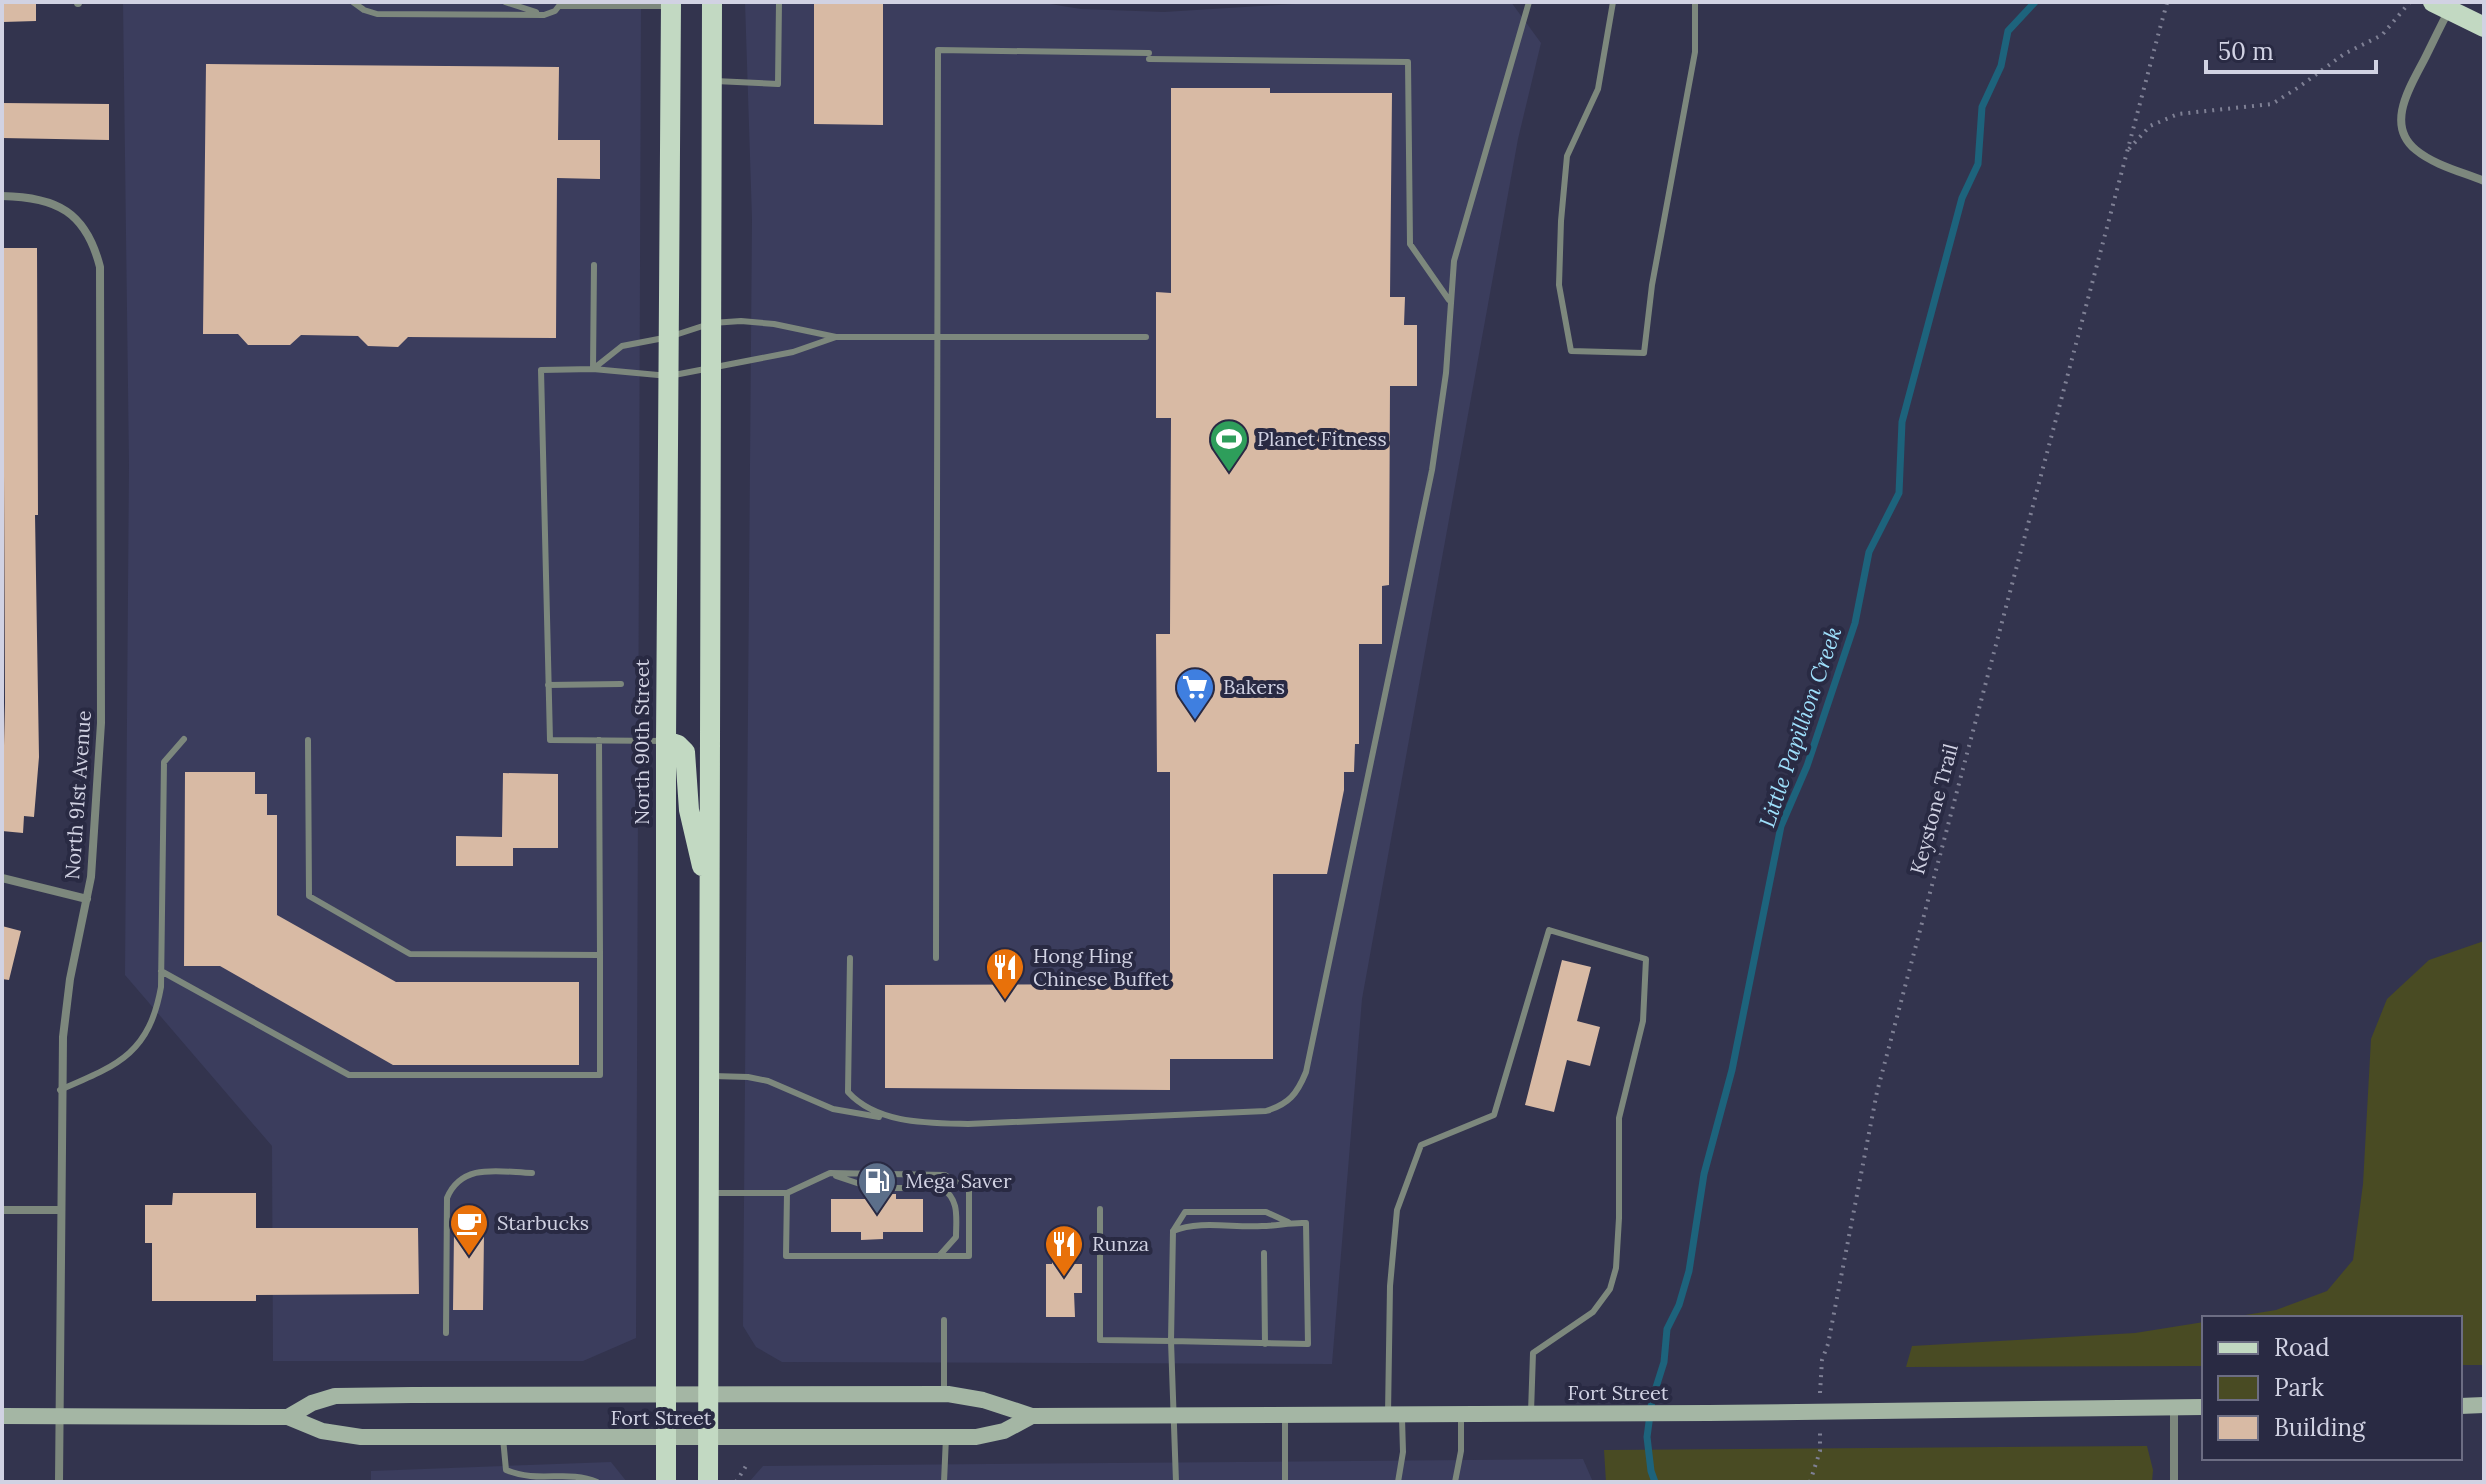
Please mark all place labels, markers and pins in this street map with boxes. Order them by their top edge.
sports icon: Planet Fitness [1208,418,1250,473]
place label: Planet Fitness [1257,426,1387,451]
supermarket icon: Bakers [1174,666,1216,721]
place label: Bakers [1223,674,1285,699]
place label: Hong Hing Chinese Buffet [1033,943,1169,991]
restaurant icon: Hong Hing Chinese Buffet [984,946,1026,1001]
fuel station icon: Mega Saver [856,1160,898,1215]
place label: Mega Saver [905,1168,1012,1193]
cafe icon: Starbucks [448,1202,490,1257]
place label: Starbucks [497,1210,589,1235]
restaurant icon: Runza [1043,1223,1085,1278]
place label: Runza [1092,1231,1149,1256]

